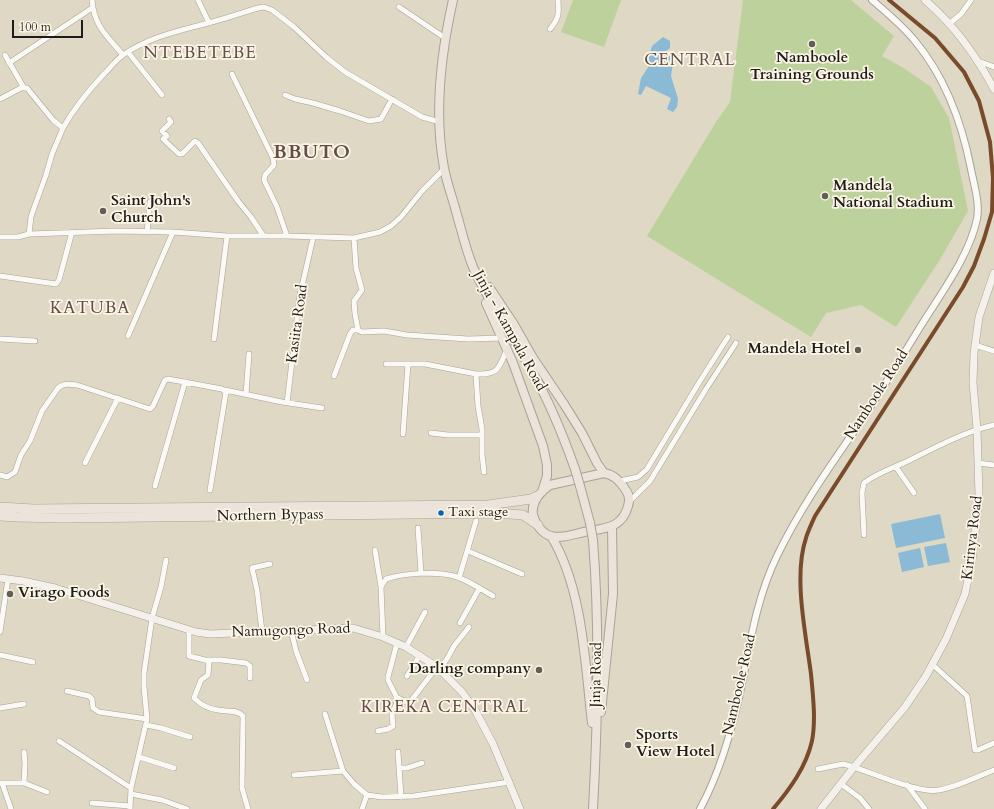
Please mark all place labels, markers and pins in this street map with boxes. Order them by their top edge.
marker: Namboole Training Grounds [807,39,817,49]
place label: Namboole Training Grounds [750,50,874,85]
place label: Mandela National Stadium [833,178,953,213]
marker: Mandela National Stadium [820,191,830,201]
place label: Saint John's Church [111,193,190,228]
marker: Saint John's Church [98,206,108,216]
place label: Mandela Hotel [747,341,850,359]
marker: Mandela Hotel [853,345,863,355]
place label: Taxi stage [448,505,508,521]
marker: Taxi stage [436,508,446,518]
place label: Virago Foods [18,585,110,603]
marker: Virago Foods [5,589,15,599]
place label: Darling company [409,661,531,679]
marker: Darling company [534,665,544,675]
place label: Sports View Hotel [636,727,715,762]
marker: Sports View Hotel [623,740,633,750]

